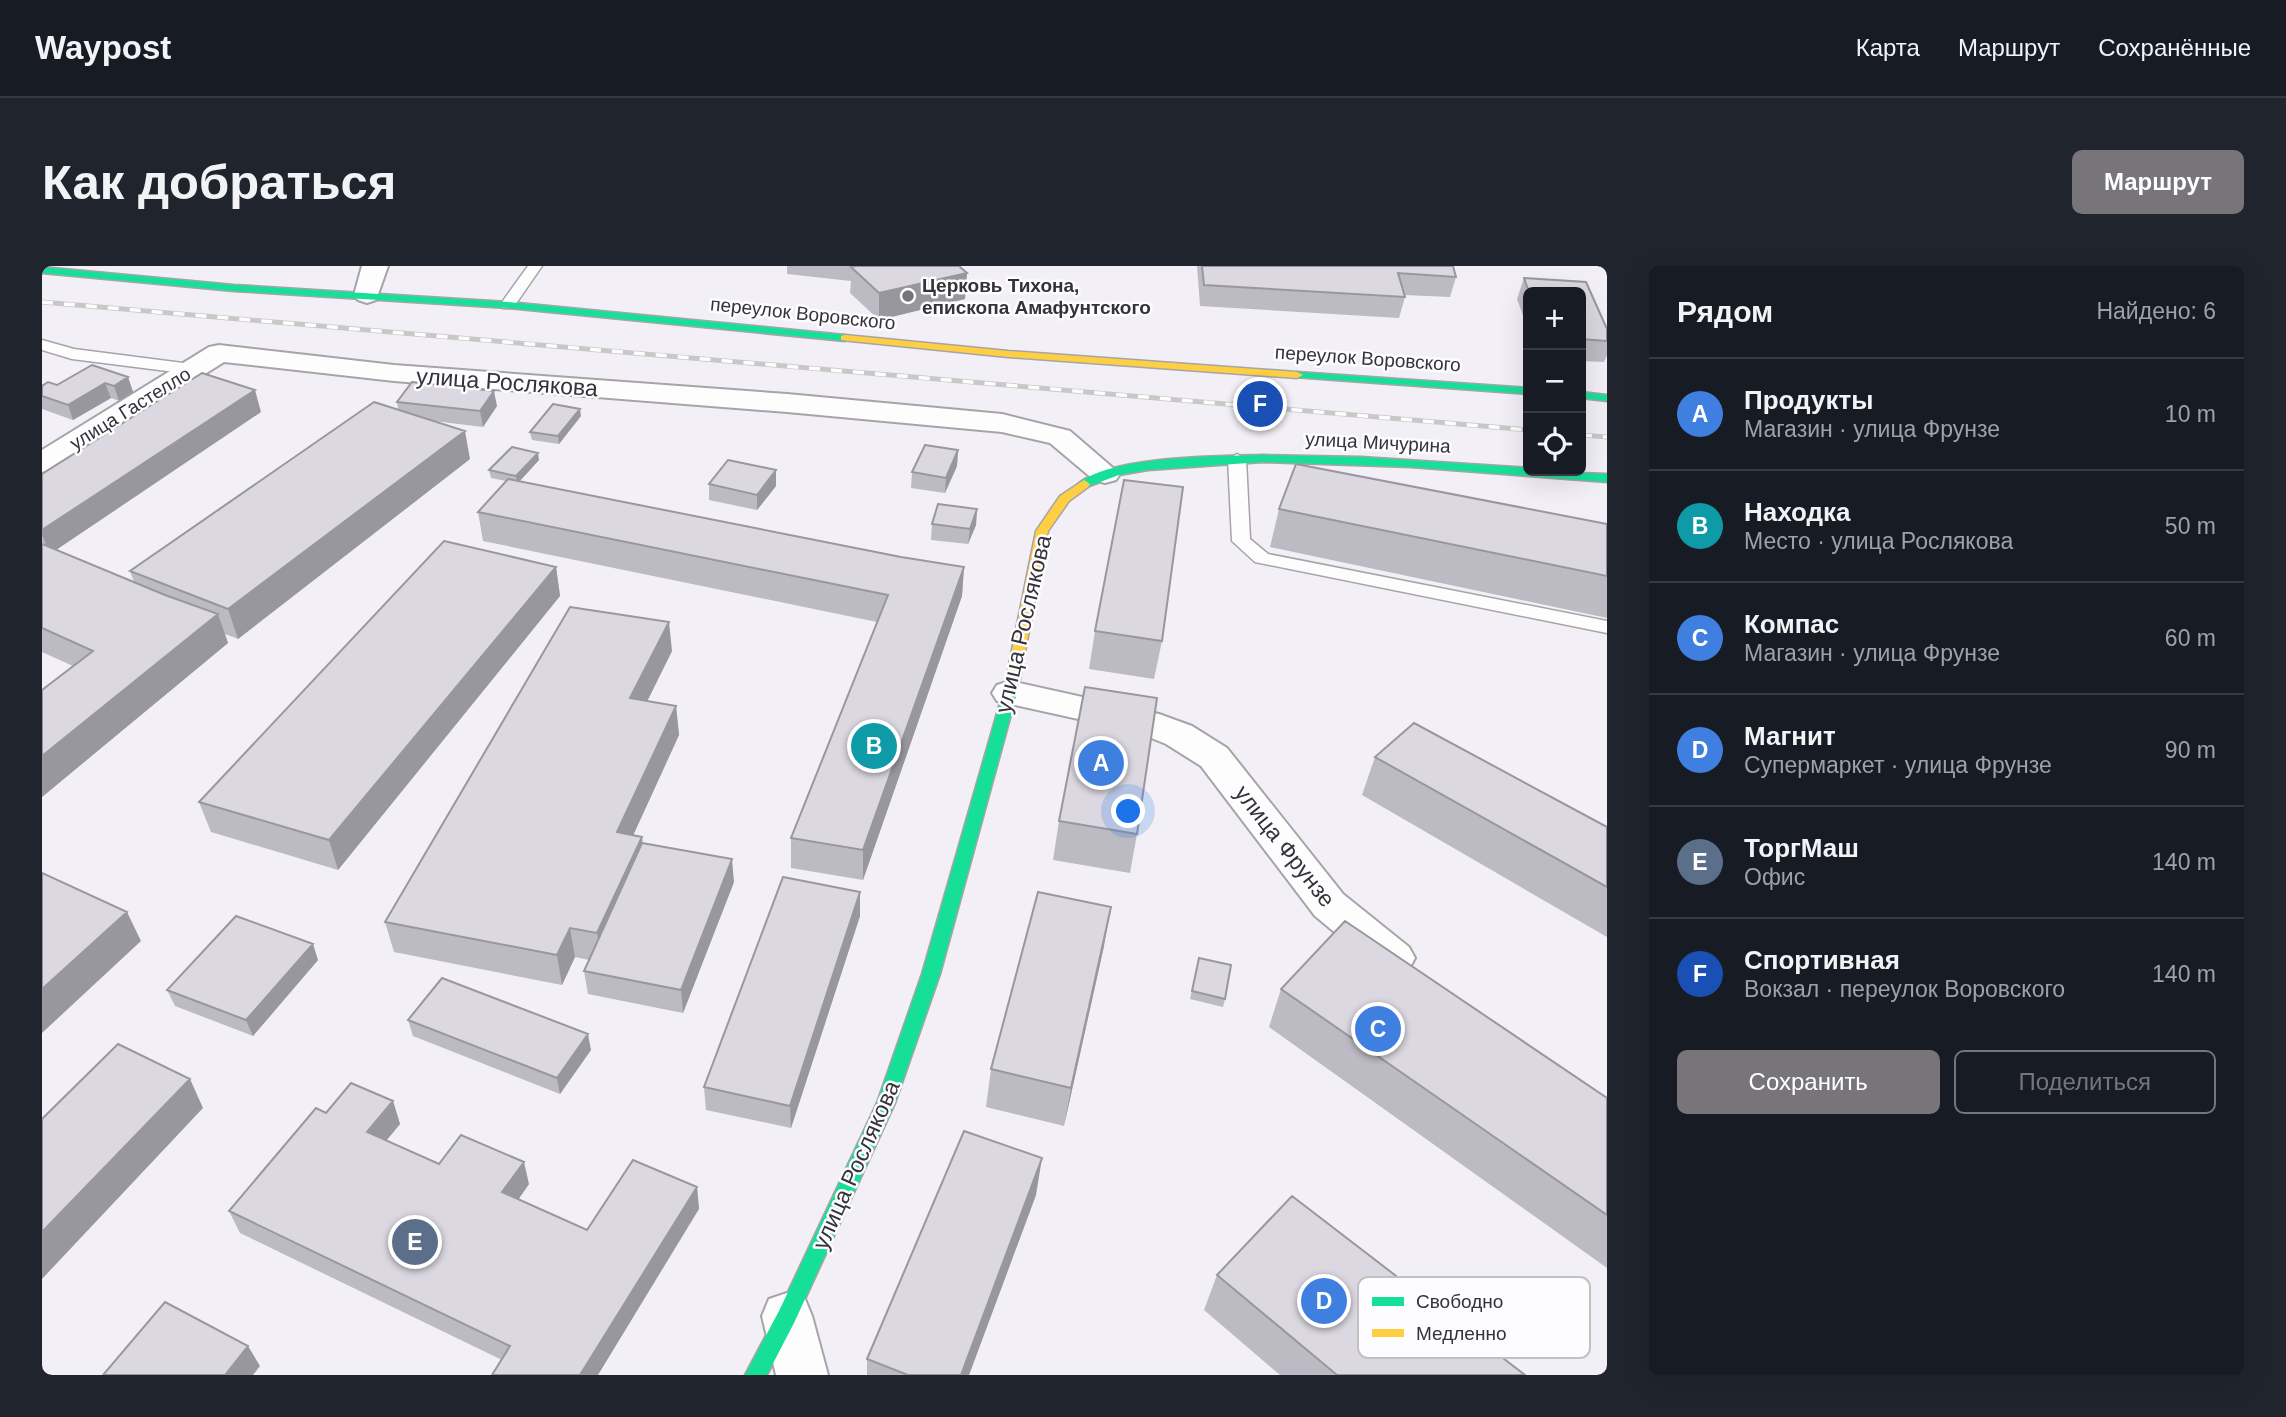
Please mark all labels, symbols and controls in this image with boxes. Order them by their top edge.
text: Waypost [35,29,171,66]
text: Карта [1856,34,1920,61]
text: Маршрут [1958,34,2060,61]
text: Сохранённые [2098,34,2251,61]
button: Маршрут [2072,150,2244,214]
text: Как добраться [42,155,396,209]
place label: Церковь Тихона, епископа Амафунтского [922,275,1151,318]
map controls [1523,287,1586,476]
button: + [1523,287,1586,350]
marker: Церковь Тихона, епископа Амафунтского [900,288,916,304]
street label: переулок Воровского [709,293,897,334]
text: Рядом [1677,295,1773,328]
text: Найдено: 6 [2096,298,2216,324]
street label: переулок Воровского [1274,342,1462,375]
button: − [1523,350,1586,413]
street label: улица Гастелло [66,363,194,454]
street label: улица Рослякова [415,363,599,401]
pin: F [1237,378,1283,430]
text: Продукты [1744,385,1873,415]
text: A [1692,401,1708,427]
text: 10 m [2165,401,2216,427]
button: locate [1523,413,1586,476]
text: Магазин · улица Фрунзе [1744,416,2000,442]
street label: улица Мичурина [1305,428,1452,457]
text: Находка [1744,497,1851,527]
text: B [1692,513,1708,539]
text: 50 m [2165,513,2216,539]
text: Место · улица Рослякова [1744,528,2013,554]
street label: улица Рослякова [990,532,1056,716]
text: Компас [1744,609,1839,639]
text: C [1692,625,1708,651]
text: 60 m [2165,625,2216,651]
text: Магазин · улица Фрунзе [1744,640,2000,666]
pin: B [851,720,897,772]
text: Магнит [1744,721,1836,751]
pin: A [1078,737,1124,789]
text: D [1692,737,1708,763]
text: 90 m [2165,737,2216,763]
text: Супермаркет · улица Фрунзе [1744,752,2052,778]
street label: улица Фрунзе [1230,780,1340,912]
your location [1111,794,1145,828]
text: ТоргМаш [1744,833,1859,863]
text: E [1692,849,1708,875]
text: 140 m [2152,849,2216,875]
text: Офис [1744,864,1805,890]
text: Спортивная [1744,945,1900,975]
text: F [1693,961,1707,987]
text: 140 m [2152,961,2216,987]
text: Вокзал · переулок Воровского [1744,976,2065,1002]
pin: C [1355,1003,1401,1055]
button: Сохранить [1677,1050,1940,1114]
button: Поделиться [1954,1050,2216,1114]
street label: улица Рослякова [807,1076,905,1253]
pin: E [392,1216,438,1268]
pin: D [1301,1275,1347,1327]
legend [1358,1277,1590,1358]
text: Свободно [1416,1291,1503,1312]
text: Медленно [1416,1323,1506,1344]

